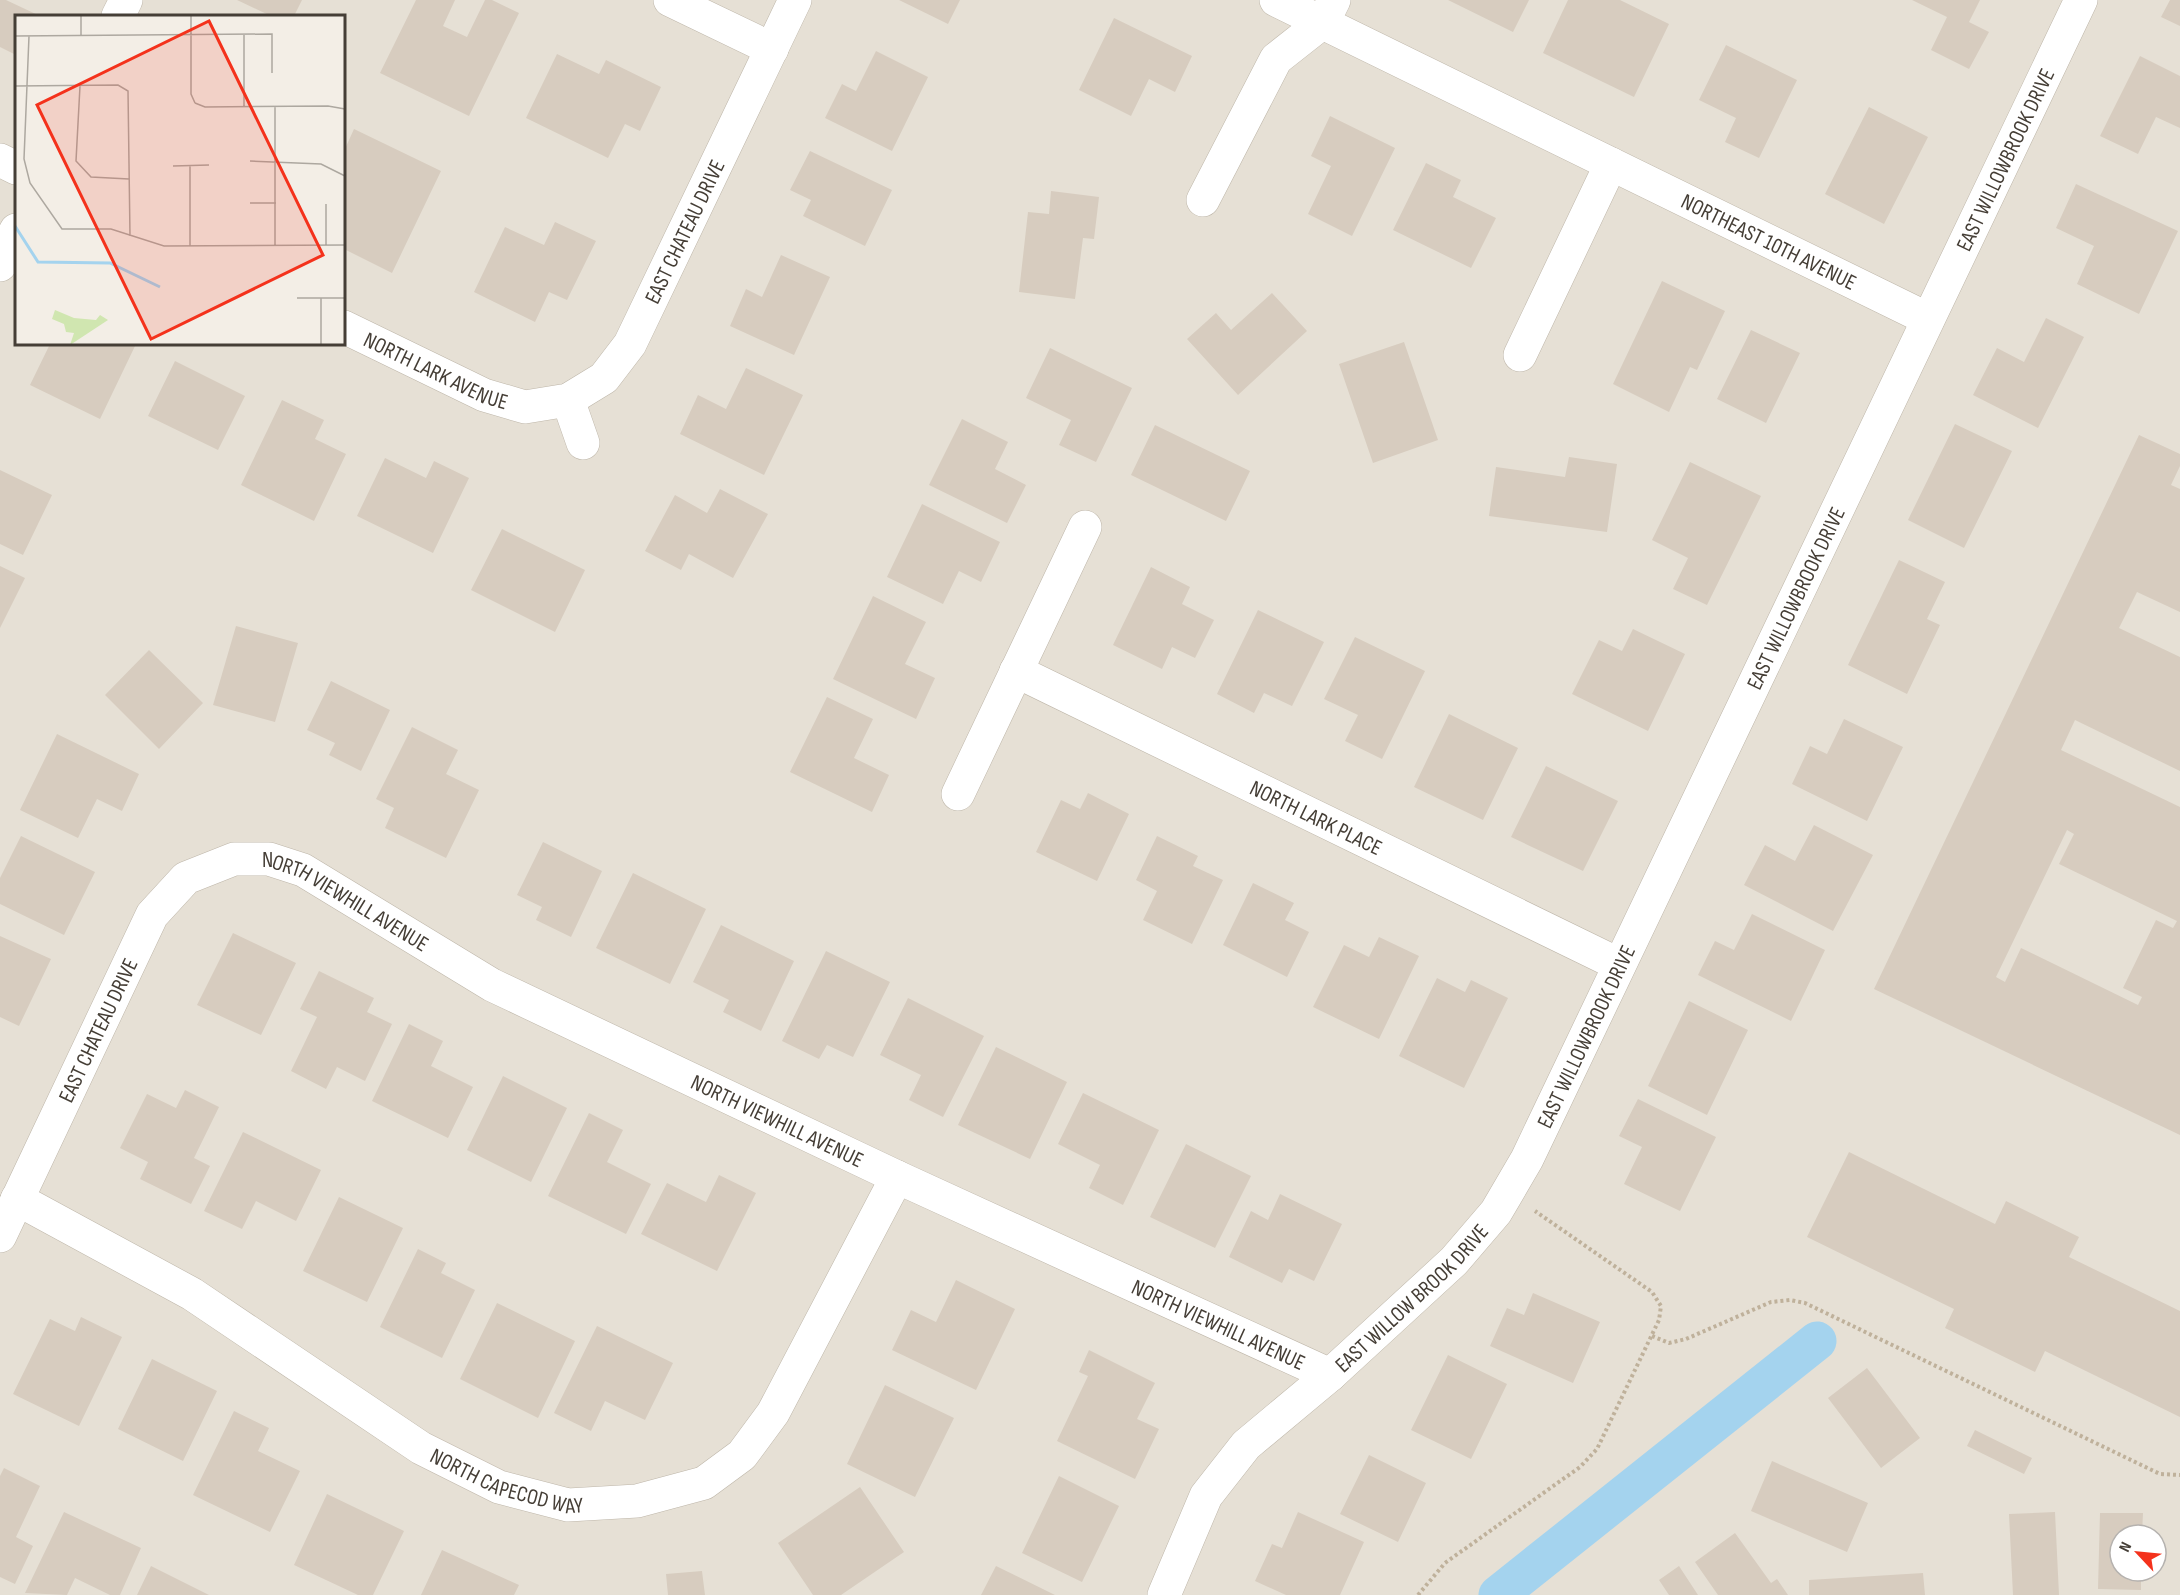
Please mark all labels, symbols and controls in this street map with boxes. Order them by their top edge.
inset map [15,15,345,345]
street label: EAST WILLOWBROOK DRIVE [1951,64,2061,256]
street label: EAST CHATEAU DRIVE [639,156,731,308]
street label: NORTHEAST 10TH AVENUE [1676,188,1860,297]
street label: NORTH LARK AVENUE [359,327,511,416]
street label: EAST WILLOWBROOK DRIVE [1741,503,1852,694]
street label: NORTH LARK PLACE [1245,775,1386,862]
street label: NORTH VIEWHILL AVENUE [262,847,433,958]
street label: EAST WILLOWBROOK DRIVE [1532,941,1642,1133]
street label: EAST CHATEAU DRIVE [53,954,145,1107]
street label: NORTH VIEWHILL AVENUE [686,1069,867,1174]
street label: EAST WILLOW BROOK DRIVE [1330,1219,1495,1379]
street label: NORTH VIEWHILL AVENUE [1127,1274,1309,1377]
street label: NORTH CAPECOD WAY [425,1443,584,1520]
north arrow [2108,1523,2168,1583]
text: N [2115,1539,2136,1555]

